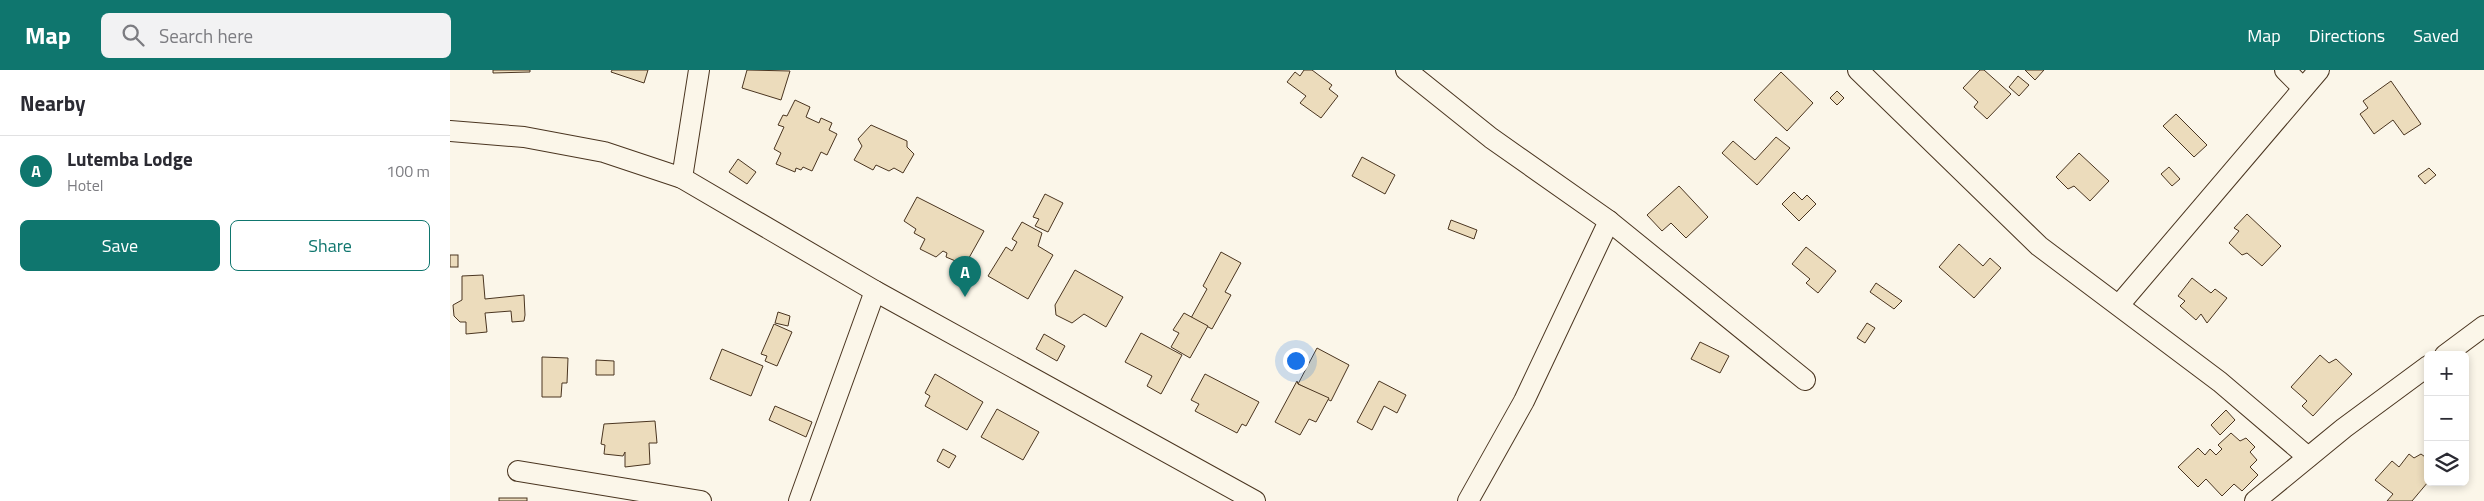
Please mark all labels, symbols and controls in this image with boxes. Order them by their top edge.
search box [101,13,451,58]
text: Map [25,17,71,53]
icon: search [119,21,147,49]
text: Search here [159,21,253,50]
text: Map [2247,22,2281,49]
text: Directions [2309,22,2385,49]
text: Saved [2413,22,2459,49]
text: Nearby [20,87,85,119]
text: Lutemba Lodge [67,144,193,173]
text: A [31,159,41,183]
text: 100 m [386,159,430,183]
text: Hotel [67,173,104,197]
button: Save [20,220,220,271]
button: Share [230,220,430,271]
pin: A [949,256,981,297]
your location [1283,348,1309,374]
map controls [2424,351,2469,486]
button: + [2424,351,2469,396]
button: − [2424,396,2469,441]
button: layers [2424,441,2469,486]

